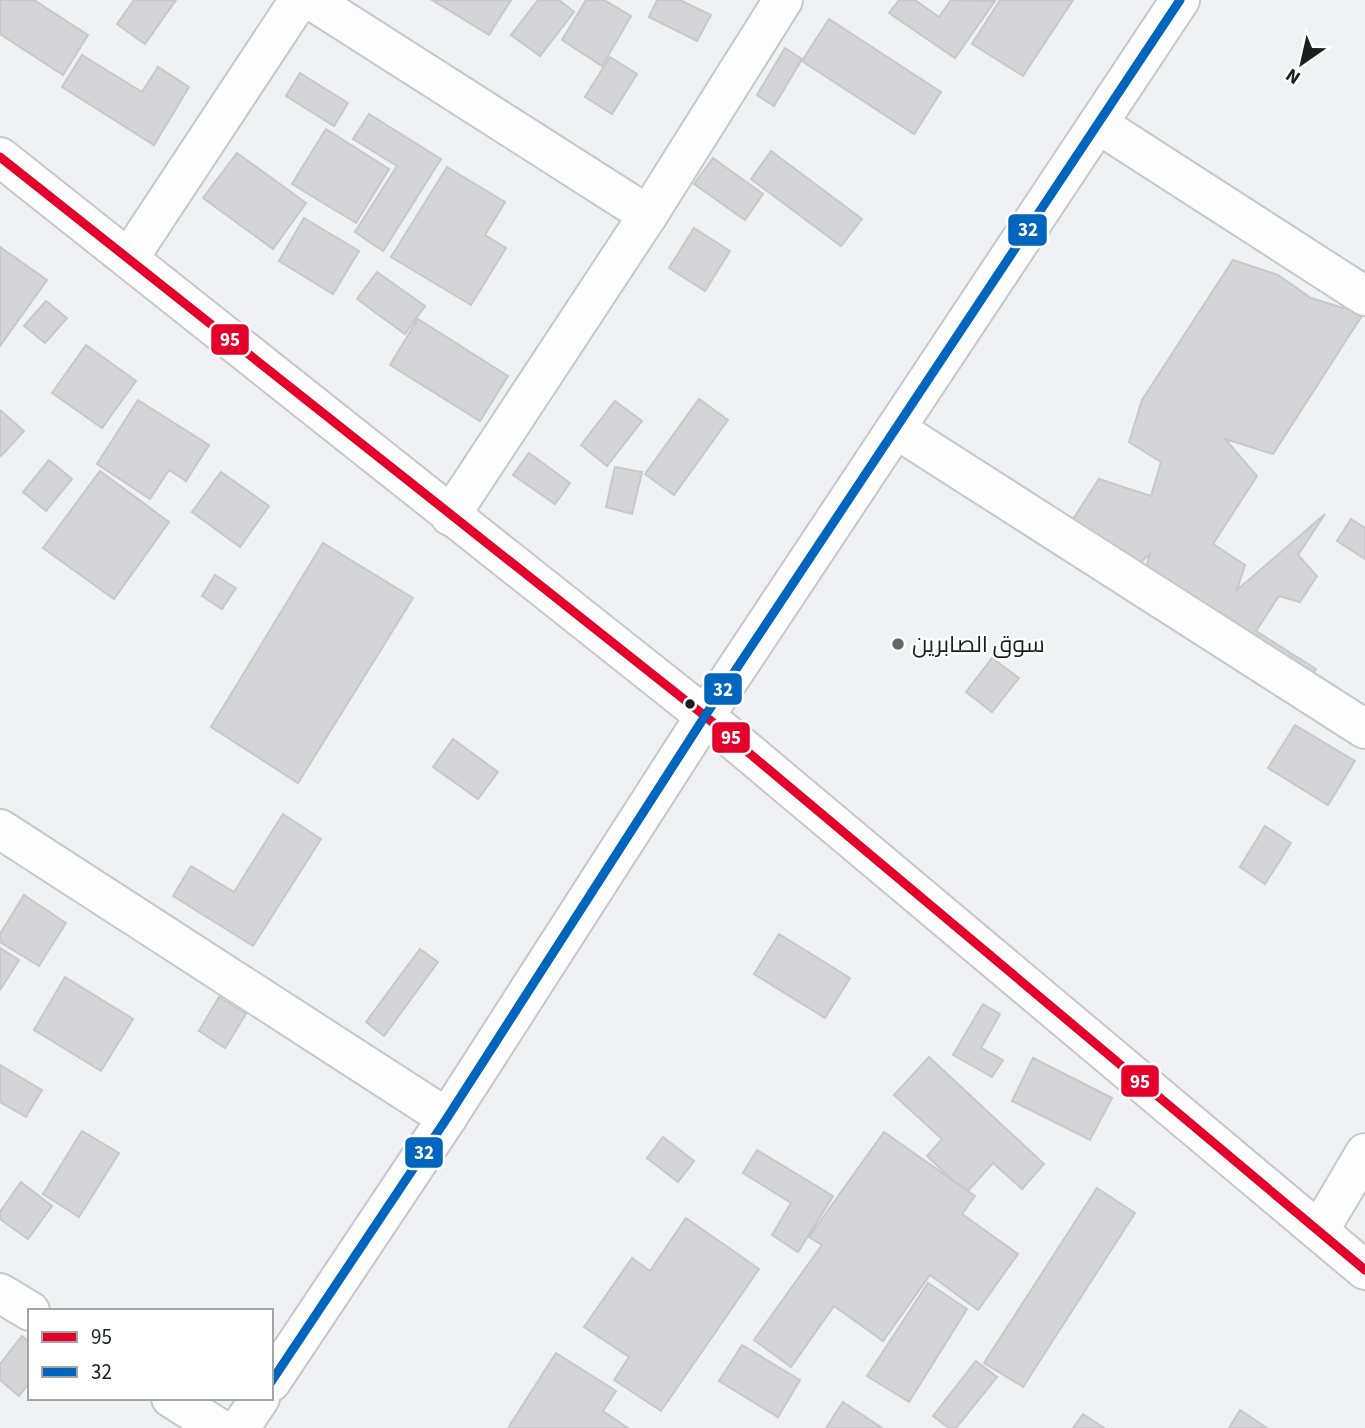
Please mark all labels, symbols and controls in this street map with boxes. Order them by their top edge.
north arrow [1267,28,1337,98]
text: N [1281,61,1306,91]
line badge: 32 [1007,213,1048,247]
text: 32 [1018,217,1038,244]
line badge: 95 [210,323,250,356]
text: 95 [220,327,240,354]
place label: سوق الصابرين [912,628,1045,661]
marker: سوق الصابرين [890,636,906,652]
line badge: 32 [703,672,743,706]
text: 32 [713,677,733,704]
unlabelled marker [683,697,697,711]
line badge: 95 [711,721,751,754]
text: 95 [721,725,741,752]
line badge: 95 [1120,1064,1160,1098]
text: 95 [1130,1069,1150,1096]
line badge: 32 [404,1136,444,1169]
text: 32 [414,1140,434,1167]
legend [28,1309,273,1400]
text: 95 [91,1322,112,1352]
text: 32 [91,1357,112,1387]

